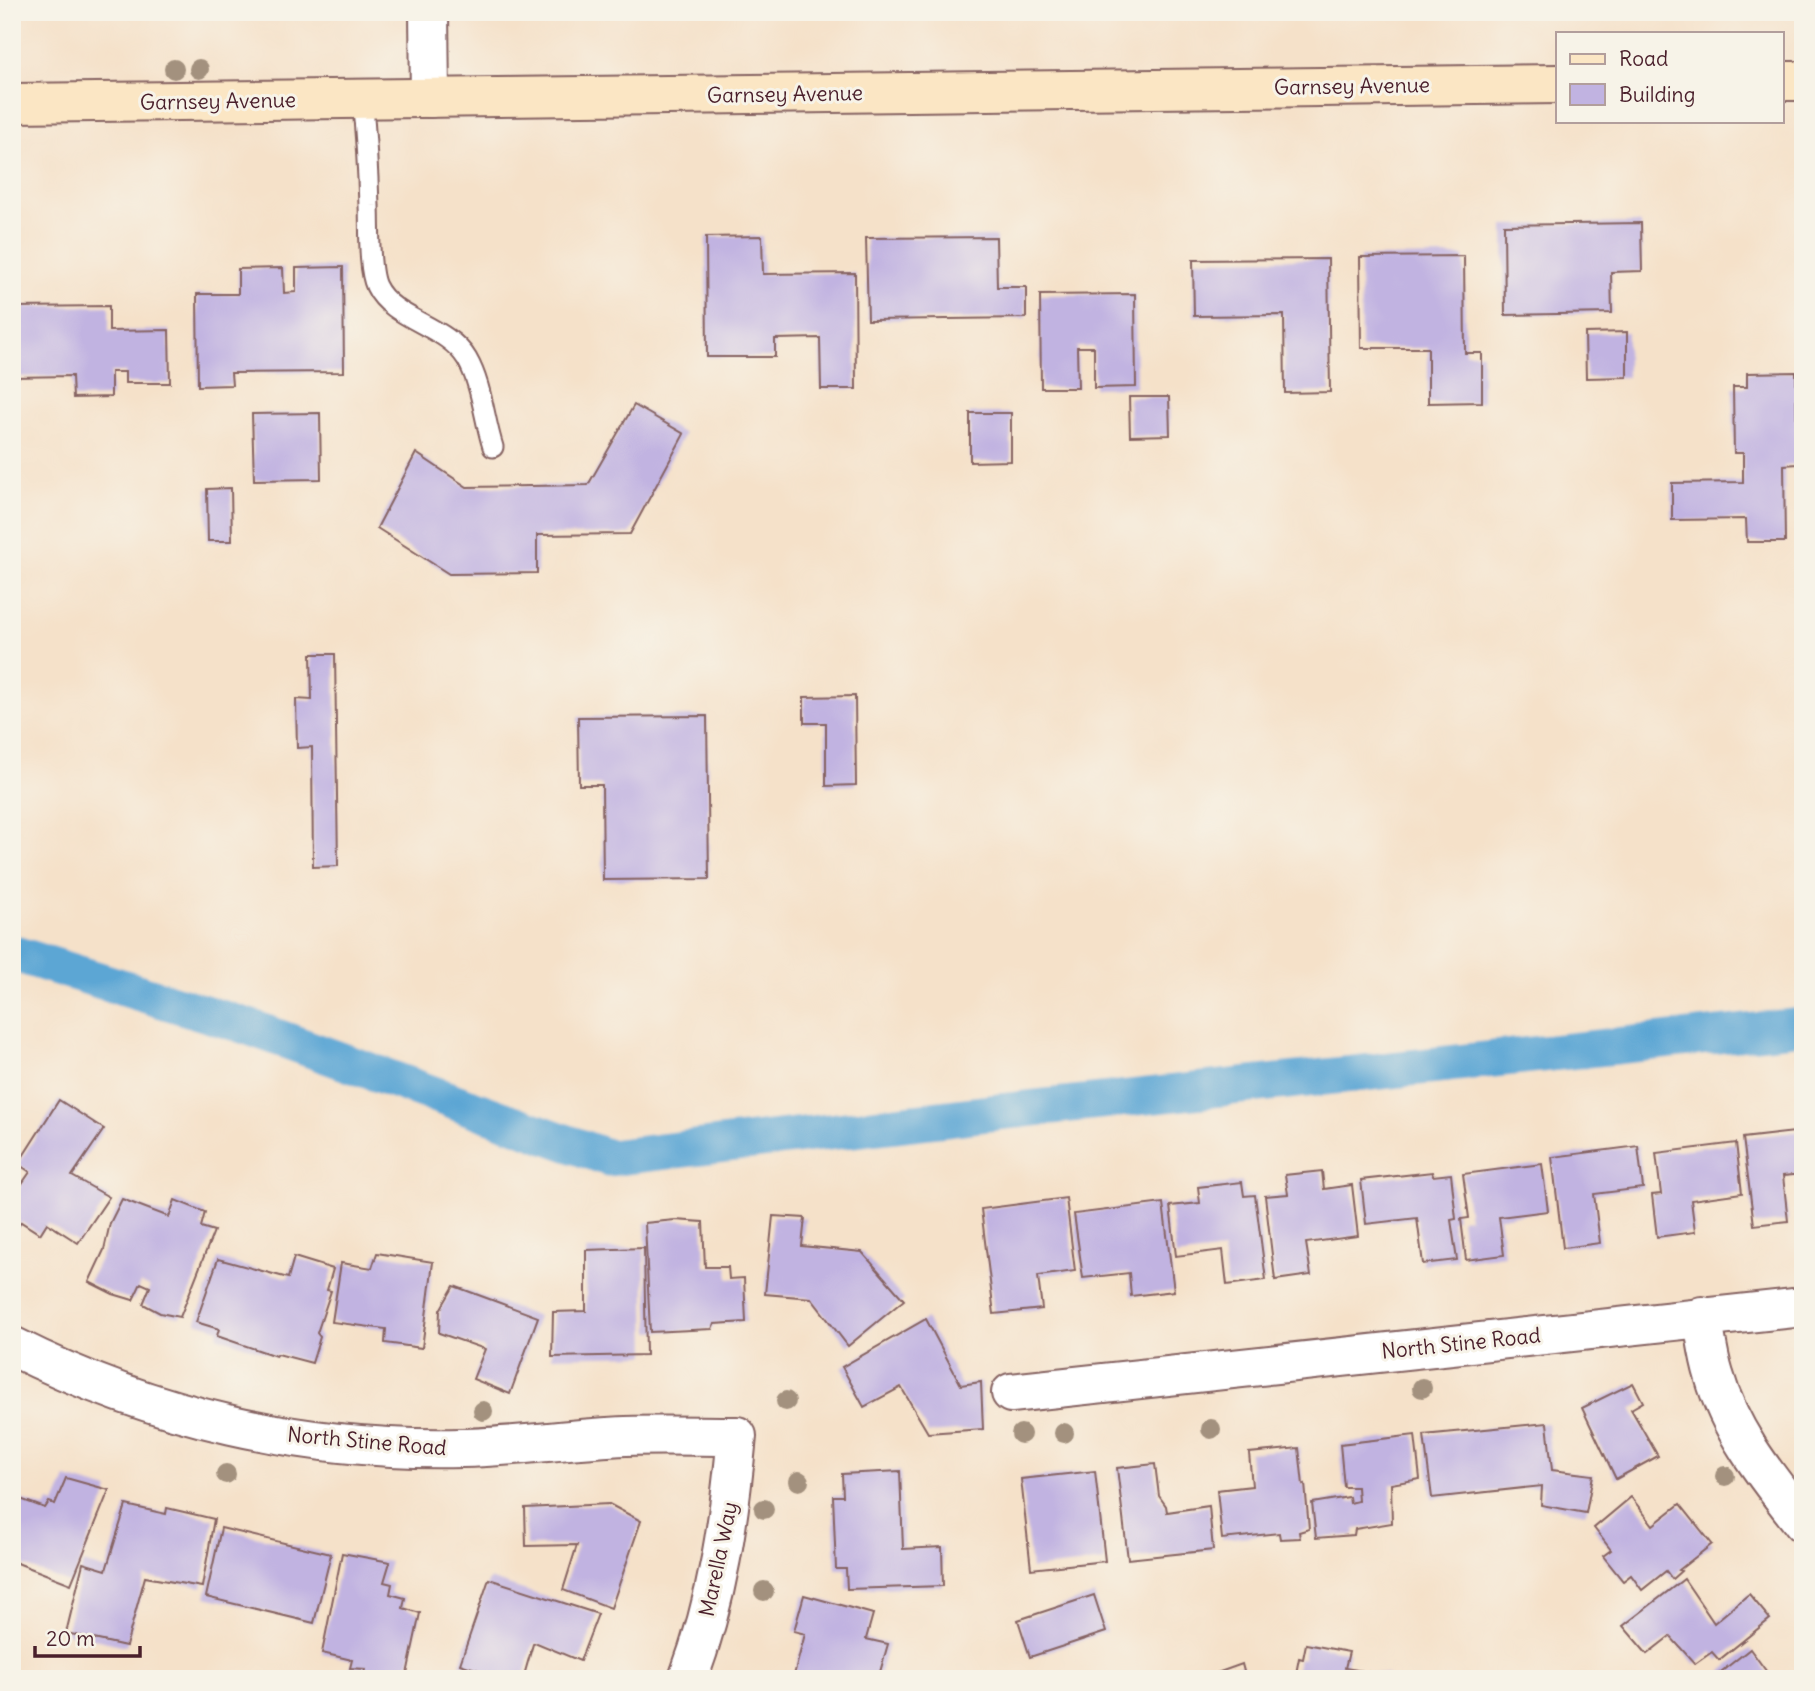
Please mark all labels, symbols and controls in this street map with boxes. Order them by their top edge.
legend [1556,32,1784,122]
text: Road [1619,45,1668,72]
street label: Garnsey Avenue [1274,71,1430,101]
street label: Garnsey Avenue [707,79,863,109]
text: Building [1619,81,1695,108]
street label: Garnsey Avenue [140,86,296,116]
street label: North Stine Road [1380,1321,1542,1365]
street label: North Stine Road [286,1421,448,1461]
street label: Marella Way [693,1499,743,1619]
scale bar [35,1614,140,1658]
text: 20 m [46,1625,95,1652]

